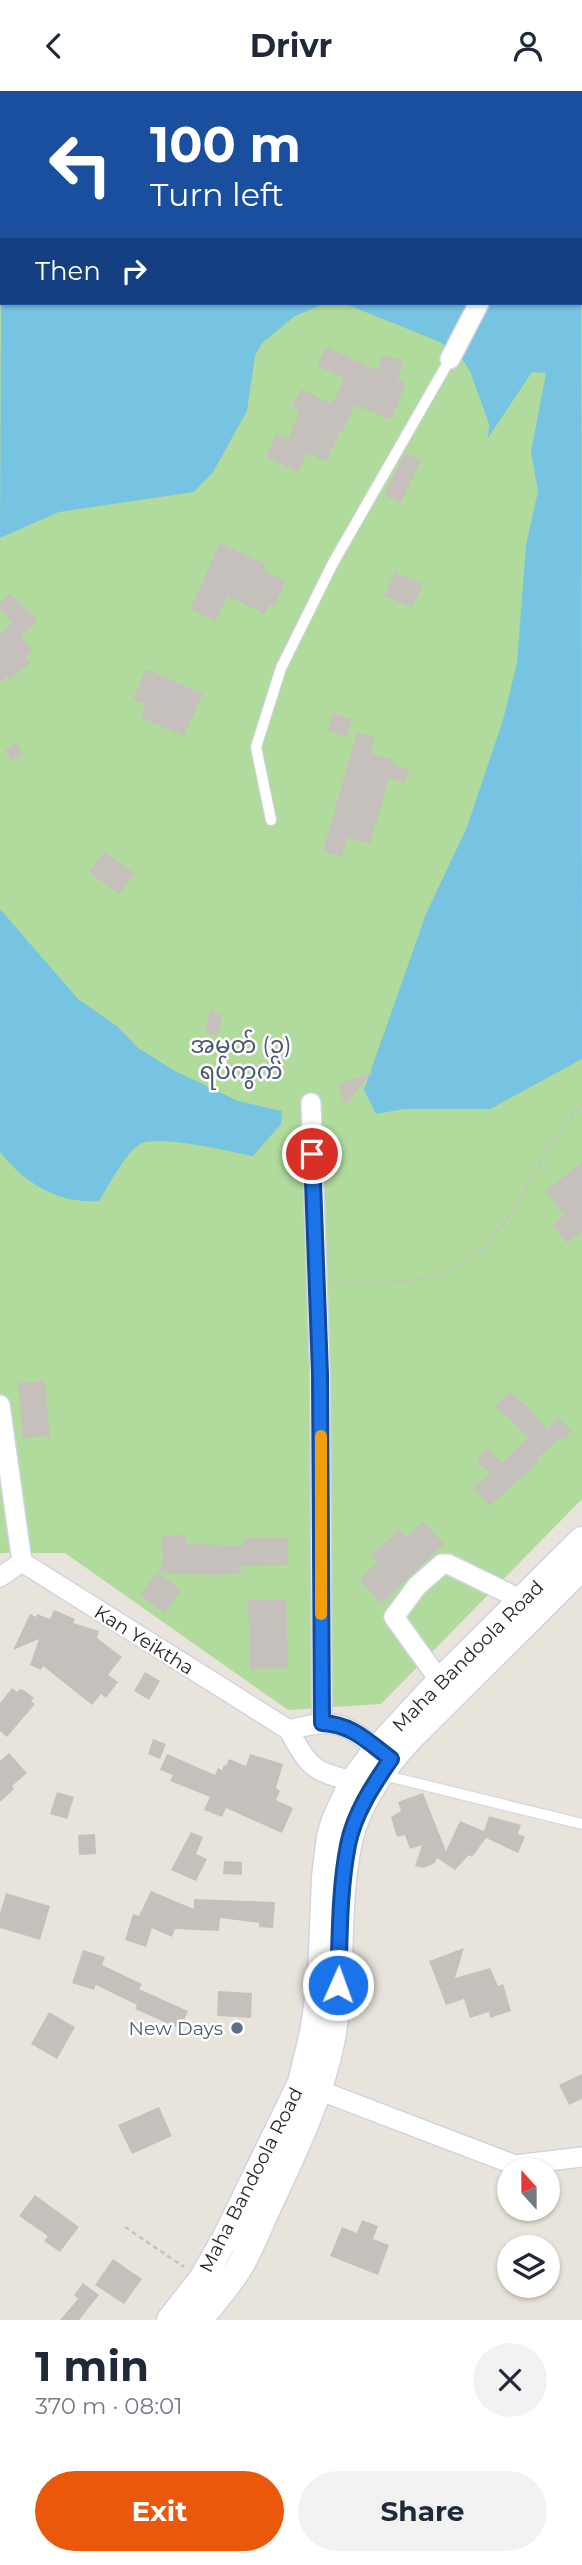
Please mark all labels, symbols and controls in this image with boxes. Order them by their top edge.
text: Drivr [250,26,332,65]
icon: back [35,27,73,65]
icon: person [509,27,547,65]
text: 100 m [150,115,301,174]
icon: left [35,119,126,210]
text: Turn left [150,175,284,214]
icon: right [115,252,153,290]
text: Then [35,255,101,287]
district label: အမှတ် (၃) ရပ်ကွက် [190,1029,292,1090]
pin [282,1124,342,1184]
icon: arrive [293,1135,331,1173]
street label: Maha Bandoola Road [388,1576,548,1736]
street label: Kan Yeiktha [90,1600,198,1680]
position arrow [301,1948,375,2022]
place label: New Days [129,2017,223,2040]
marker: New Days [229,2020,245,2036]
street label: Maha Bandoola Road [194,2084,308,2276]
north arrow [497,2158,560,2221]
map controls [497,2158,560,2298]
button: layers [497,2235,560,2298]
text: 1 min [35,2340,149,2392]
button: close [473,2343,547,2417]
text: 370 m · 08:01 [35,2392,183,2420]
button: Exit [35,2471,284,2551]
button: Share [298,2471,547,2551]

